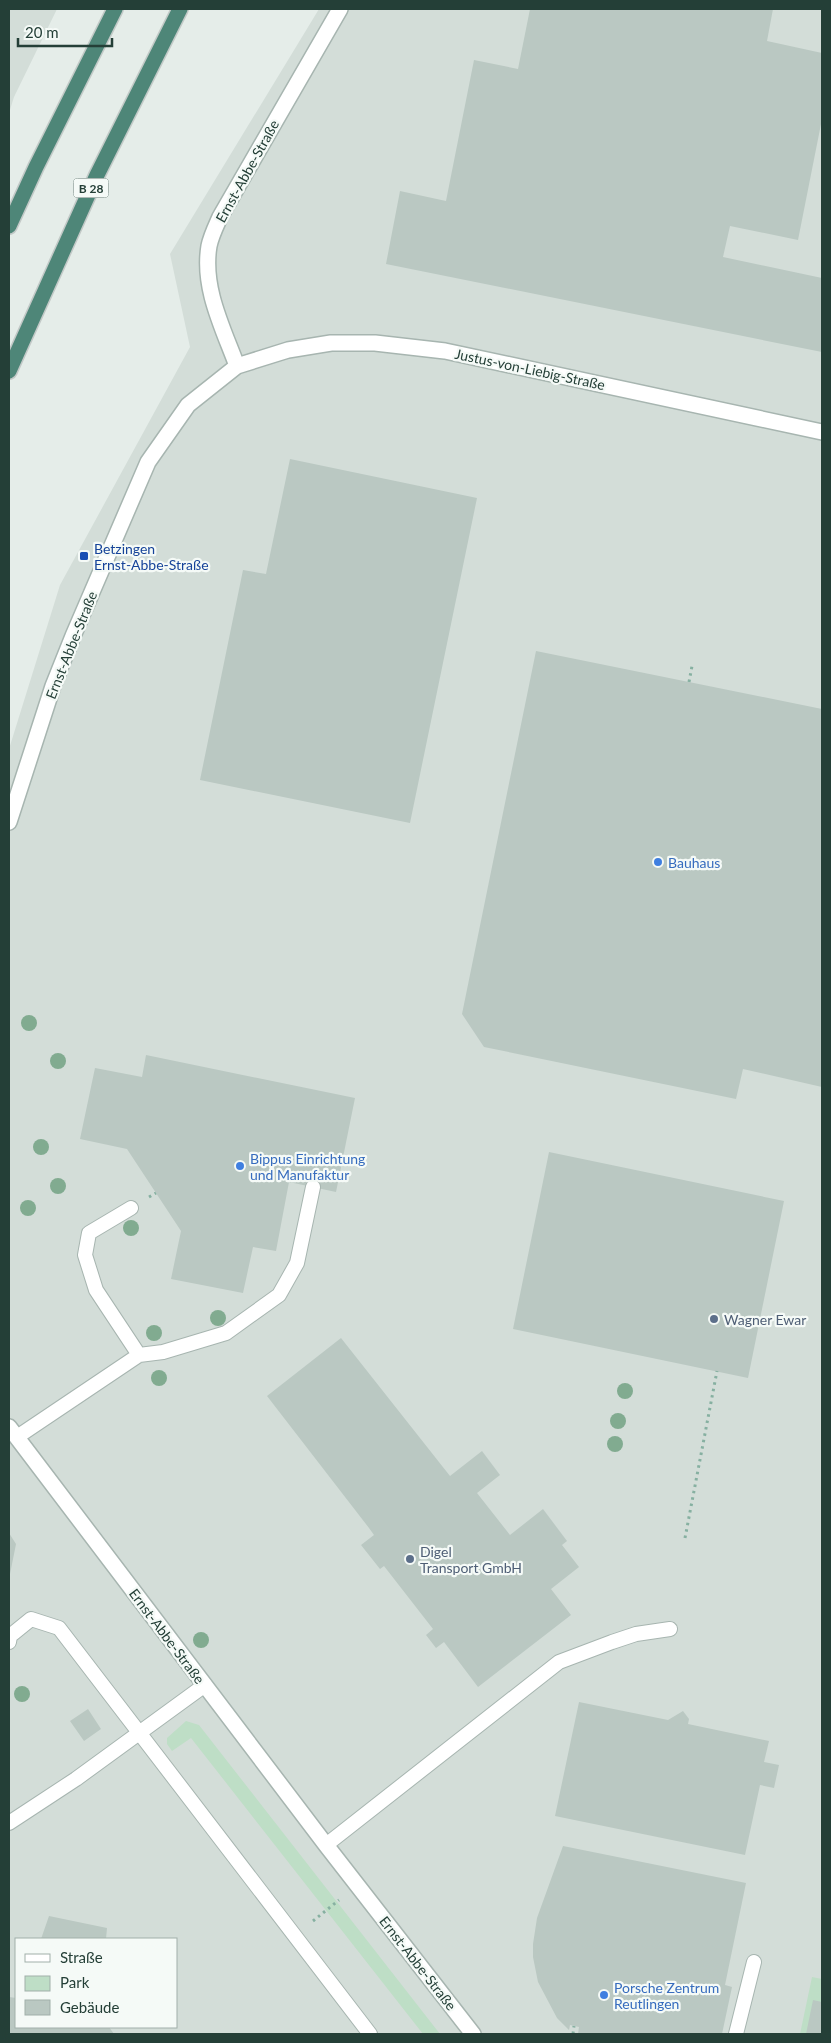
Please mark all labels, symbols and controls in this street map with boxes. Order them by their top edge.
scale bar [18,15,111,47]
text: 20 m [25,23,59,41]
street label: Ernst-Abbe-Straße [212,117,282,225]
road number: B 28 [74,178,108,198]
street label: Justus-von-Liebig-Straße [453,345,607,393]
place label: Betzingen Ernst-Abbe-Straße [94,540,209,573]
marker: Betzingen Ernst-Abbe-Straße [78,550,90,562]
street label: Ernst-Abbe-Straße [42,589,100,701]
place label: Bauhaus [668,854,720,871]
marker: Bauhaus [652,856,664,868]
place label: Bippus Einrichtung und Manufaktur [250,1150,365,1183]
marker: Bippus Einrichtung und Manufaktur [234,1160,246,1172]
place label: Wagner Ewar [724,1311,806,1328]
marker: Wagner Ewar [708,1313,720,1325]
place label: Digel Transport GmbH [420,1543,522,1576]
marker: Digel Transport GmbH [404,1553,416,1565]
street label: Ernst-Abbe-Straße [126,1585,208,1687]
street label: Ernst-Abbe-Straße [376,1913,460,2013]
legend [15,1938,178,2028]
text: Straße [60,1948,103,1966]
text: Park [60,1973,90,1991]
place label: Porsche Zentrum Reutlingen [614,1979,719,2012]
marker: Porsche Zentrum Reutlingen [598,1989,610,2001]
text: Gebäude [60,1998,119,2016]

